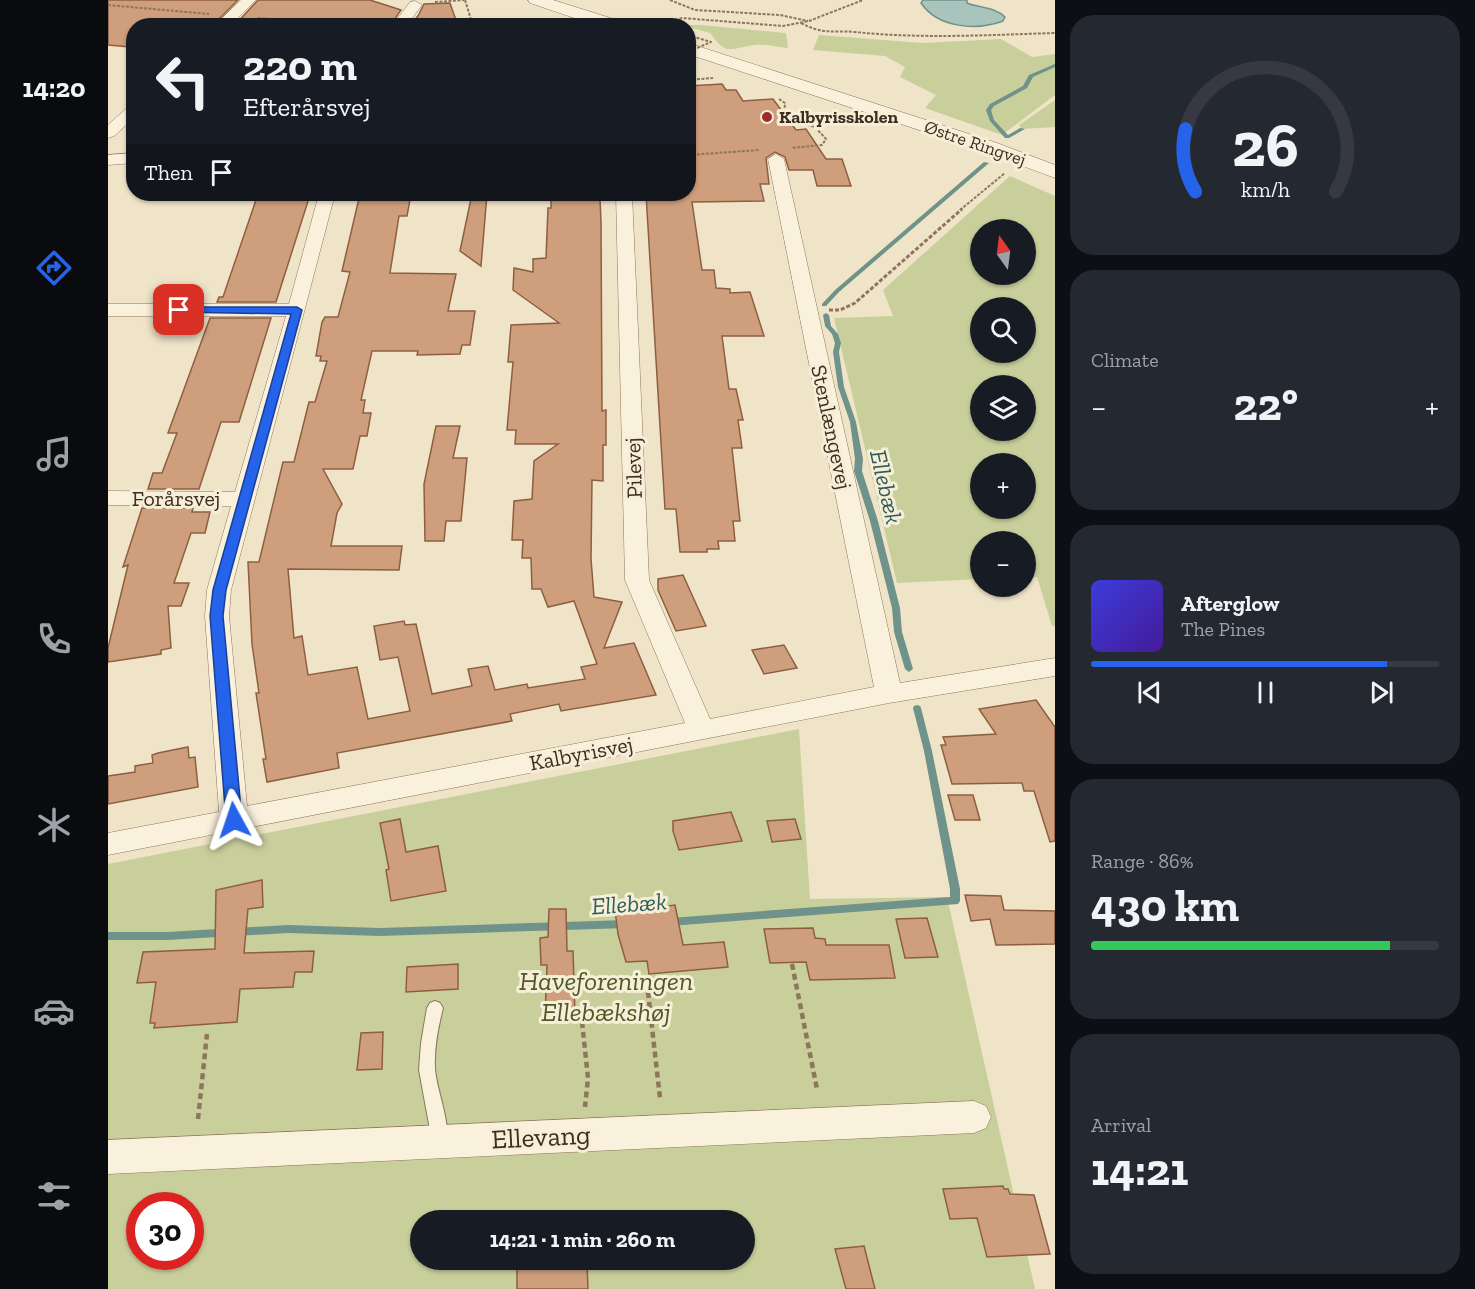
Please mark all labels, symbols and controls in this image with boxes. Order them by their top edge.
text: 220 m [243,40,357,91]
icon: left [144,42,222,120]
text: 14:20 [22,72,86,104]
text: Efterårsvej [243,91,371,123]
place label: Kalbyrisskolen [779,106,898,128]
text: 26 [1232,107,1298,182]
marker: Kalbyrisskolen [760,110,774,124]
street label: Østre Ringvej [921,115,1029,171]
icon: arrive [205,156,238,189]
text: Then [144,159,193,186]
text: km/h [1241,177,1289,202]
north arrow [970,219,1036,285]
map controls [970,219,1036,597]
icon: directions [33,247,75,289]
pin [153,284,204,335]
icon: arrive [162,293,195,326]
button: search [970,297,1036,363]
text: Climate [1091,348,1159,372]
street label: Stenlængevej [805,362,858,492]
button: layers [970,375,1036,441]
text: 22° [1233,378,1298,432]
text: − [1091,387,1106,426]
text: + [1425,387,1439,426]
icon: music [33,433,75,475]
street label: Pilevej [619,437,648,499]
water label: Ellebæk [864,447,909,527]
button: + [970,453,1036,519]
street label: Forårsvej [132,485,220,512]
button: − [970,531,1036,597]
text: Afterglow [1181,590,1279,617]
text: The Pines [1181,617,1265,641]
icon: phone [33,618,75,660]
icon: previous [1133,676,1166,709]
icon: pause [1249,676,1282,709]
icon: next [1365,676,1398,709]
street label: Kalbyrisvej [527,730,635,777]
position arrow [202,788,266,852]
icon: climate [33,804,75,846]
text: Range · 86% [1091,849,1193,873]
text: 430 km [1091,879,1239,933]
water label: Ellebæk [590,886,668,921]
park label: Haveforeningen Ellebækshøj [519,965,693,1028]
icon: car [33,990,75,1032]
text: Arrival [1091,1113,1151,1137]
street label: Ellevang [490,1118,592,1156]
text: 14:21 [1091,1143,1188,1197]
icon: filters [33,1175,75,1217]
speed limit sign: 30 [126,1192,204,1270]
text: 14:21 · 1 min · 260 m [490,1226,675,1253]

